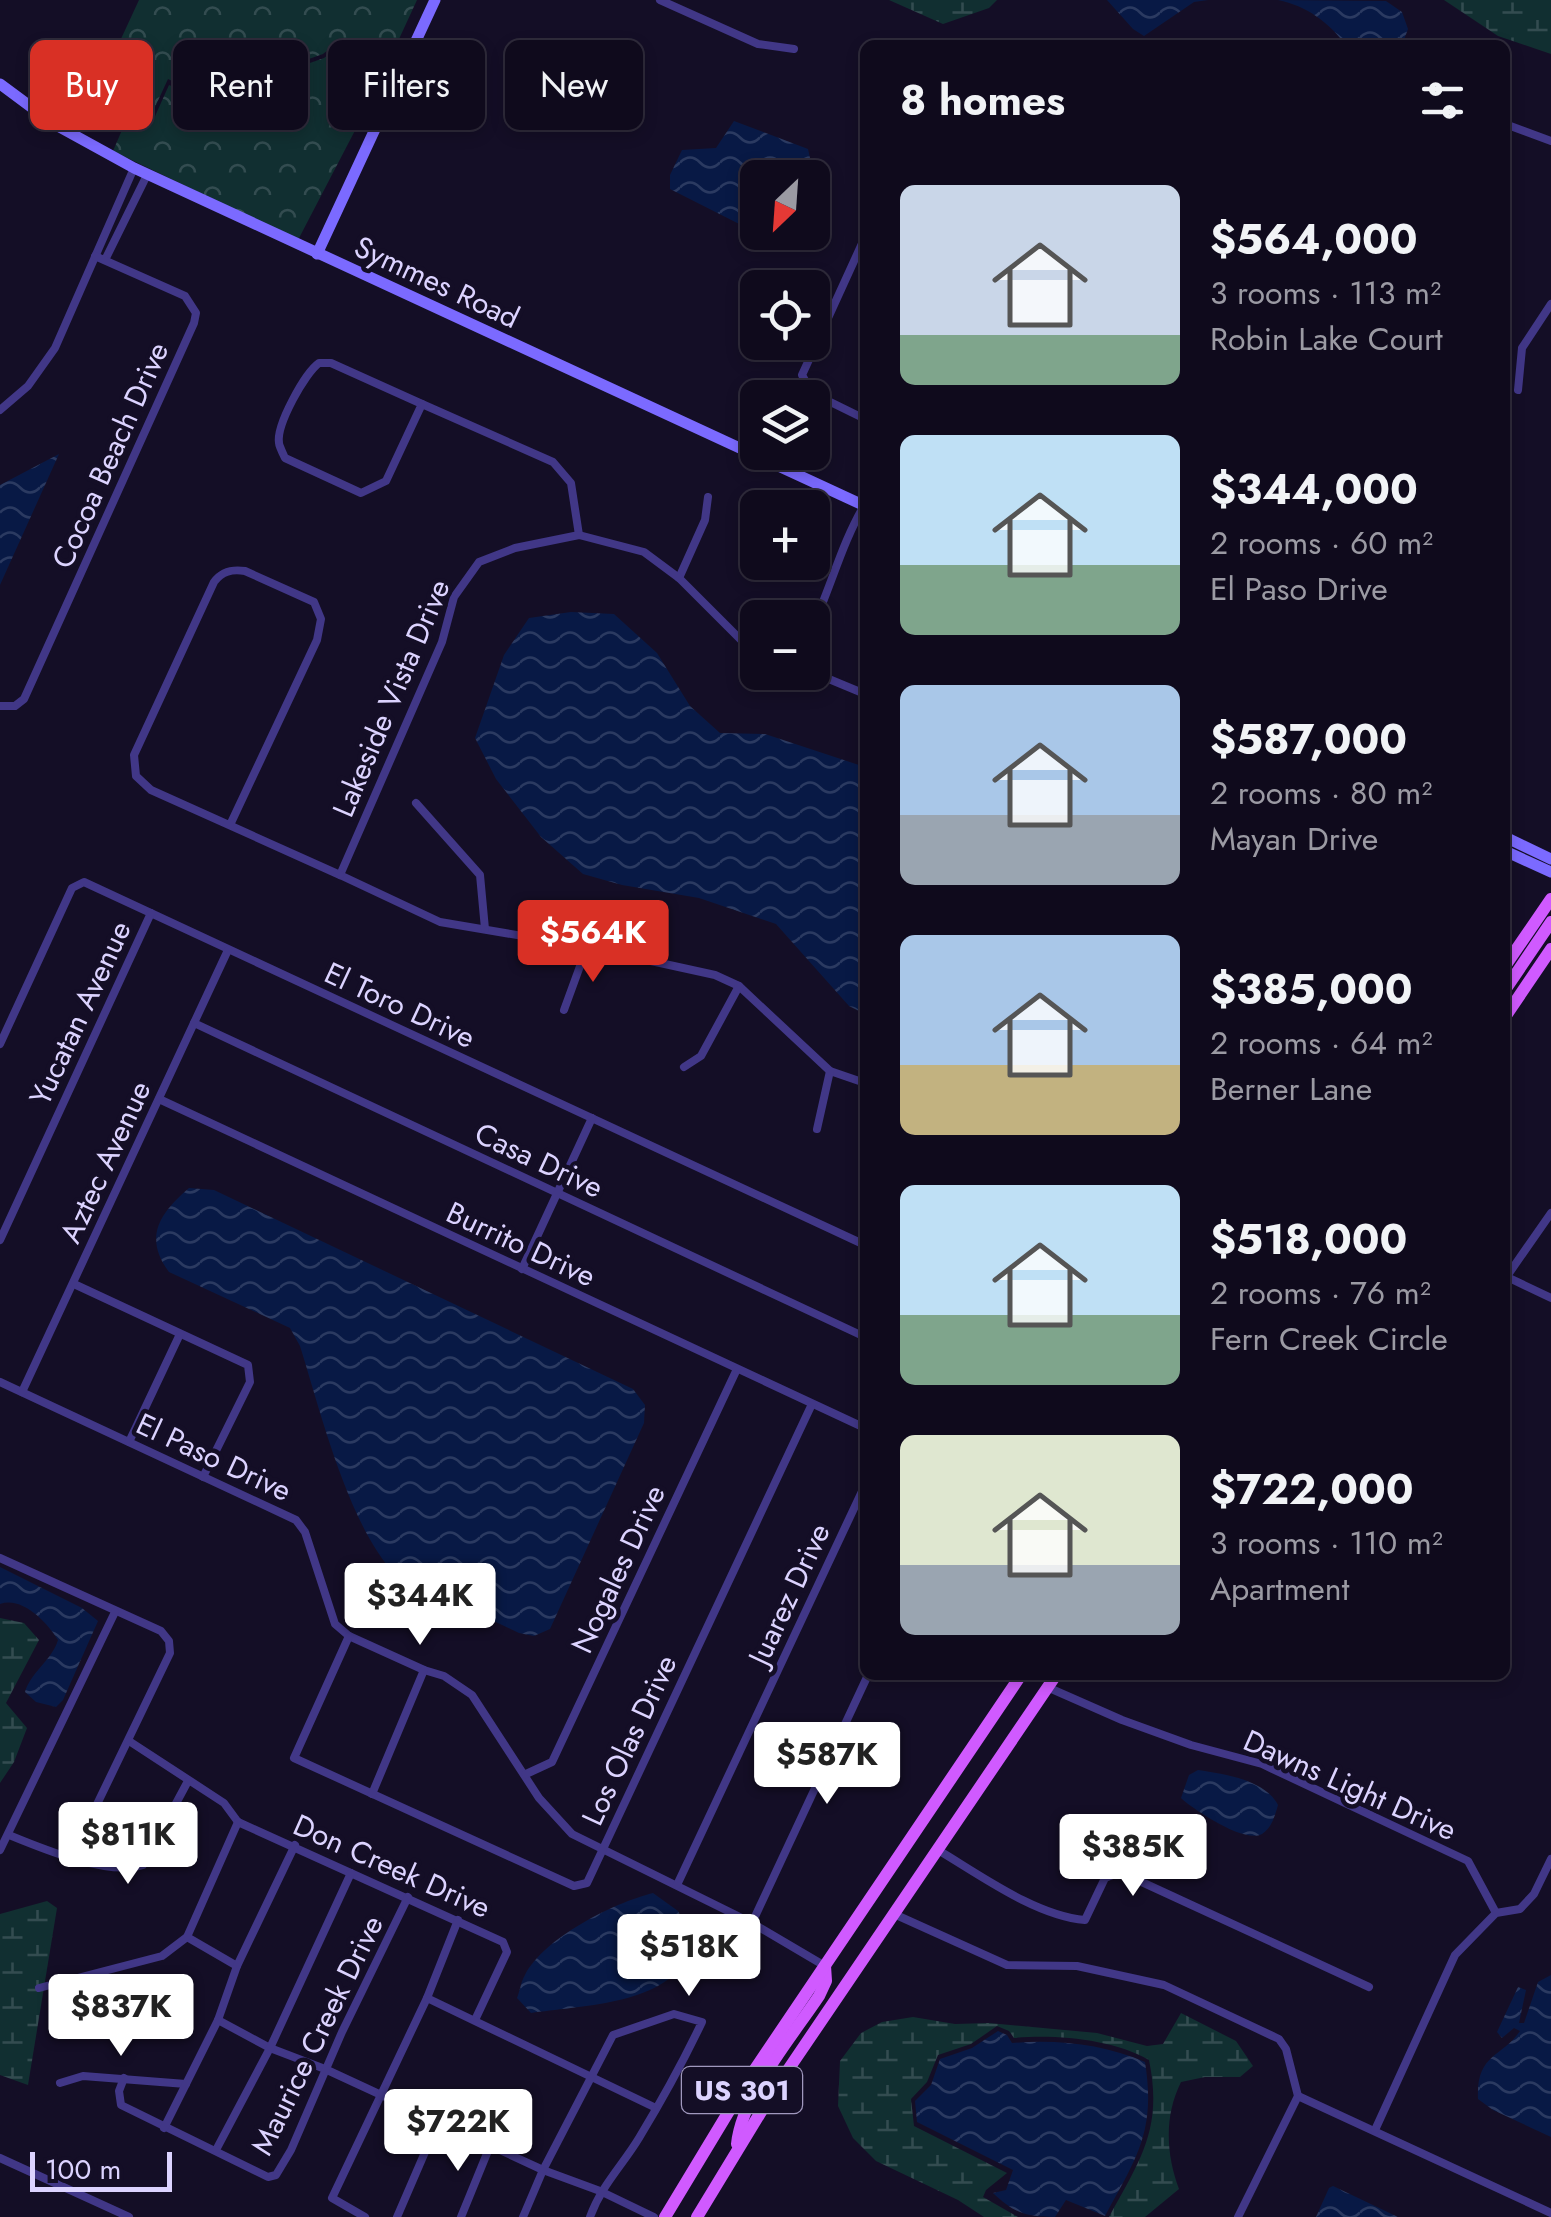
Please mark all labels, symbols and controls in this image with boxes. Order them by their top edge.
chip: Buy [30,40,153,130]
chip: Rent [173,40,308,130]
chip: Filters [328,40,485,130]
chip: New [505,40,643,130]
text: 8 homes [900,70,1065,131]
icon: filters [1415,73,1470,128]
north arrow [740,160,830,250]
map controls [740,160,830,690]
text: $564,000 [1210,209,1418,270]
street label: Symmes Road [347,225,527,339]
icon: home [980,225,1100,345]
button: locate [740,270,830,360]
text: 3 rooms · 113 m² [1210,270,1441,316]
text: Robin Lake Court [1210,316,1443,362]
street label: Cocoa Beach Drive [41,335,179,575]
button: layers [740,380,830,470]
text: $344,000 [1210,459,1418,520]
icon: home [980,475,1100,595]
button: + [740,490,830,580]
text: 2 rooms · 60 m² [1210,520,1433,566]
text: El Paso Drive [1210,566,1388,612]
street label: Lakeside Vista Drive [321,572,461,824]
button: − [740,600,830,690]
text: $587,000 [1210,709,1407,770]
icon: home [980,725,1100,845]
text: 2 rooms · 80 m² [1210,770,1432,816]
text: Mayan Drive [1210,816,1378,862]
pin: $564K [523,900,663,985]
text: $564K [540,909,646,955]
street label: Yucatan Avenue [19,914,141,1112]
street label: El Toro Drive [318,951,482,1059]
text: $385,000 [1210,959,1413,1020]
icon: home [980,975,1100,1095]
text: 2 rooms · 64 m² [1210,1020,1433,1066]
text: Berner Lane [1210,1066,1372,1112]
street label: Aztec Avenue [49,1074,161,1250]
street label: Casa Drive [468,1112,610,1208]
street label: Burrito Drive [439,1191,603,1297]
text: $518,000 [1210,1209,1407,1270]
icon: home [980,1225,1100,1345]
text: 2 rooms · 76 m² [1210,1270,1431,1316]
text: Fern Creek Circle [1210,1316,1448,1362]
street label: El Paso Drive [129,1402,299,1512]
text: $722,000 [1210,1459,1414,1520]
icon: home [980,1475,1100,1595]
street label: Nogales Drive [560,1478,676,1660]
street label: Juarez Drive [736,1516,841,1675]
text: 3 rooms · 110 m² [1210,1520,1443,1566]
pin: $344K [350,1563,490,1648]
text: Apartment [1210,1566,1349,1612]
text: $344K [367,1572,473,1618]
street label: Los Olas Drive [571,1648,687,1832]
street label: Dawns Light Drive [1237,1719,1463,1851]
pin: $587K [757,1722,897,1807]
text: $587K [776,1731,878,1777]
pin: $811K [58,1802,198,1887]
street label: Don Creek Drive [287,1803,497,1929]
text: $811K [81,1811,175,1857]
pin: $385K [1063,1814,1203,1899]
text: $385K [1082,1823,1184,1869]
street label: Maurice Creek Drive [240,1908,394,2162]
pin: $518K [619,1914,759,1999]
text: $518K [639,1923,739,1969]
pin: $837K [51,1974,191,2059]
text: $837K [70,1983,172,2029]
road number: US 301 [682,2067,802,2113]
pin: $722K [388,2089,528,2174]
text: $722K [406,2098,510,2144]
scale bar [30,2147,172,2192]
text: 100 m [45,2149,121,2190]

